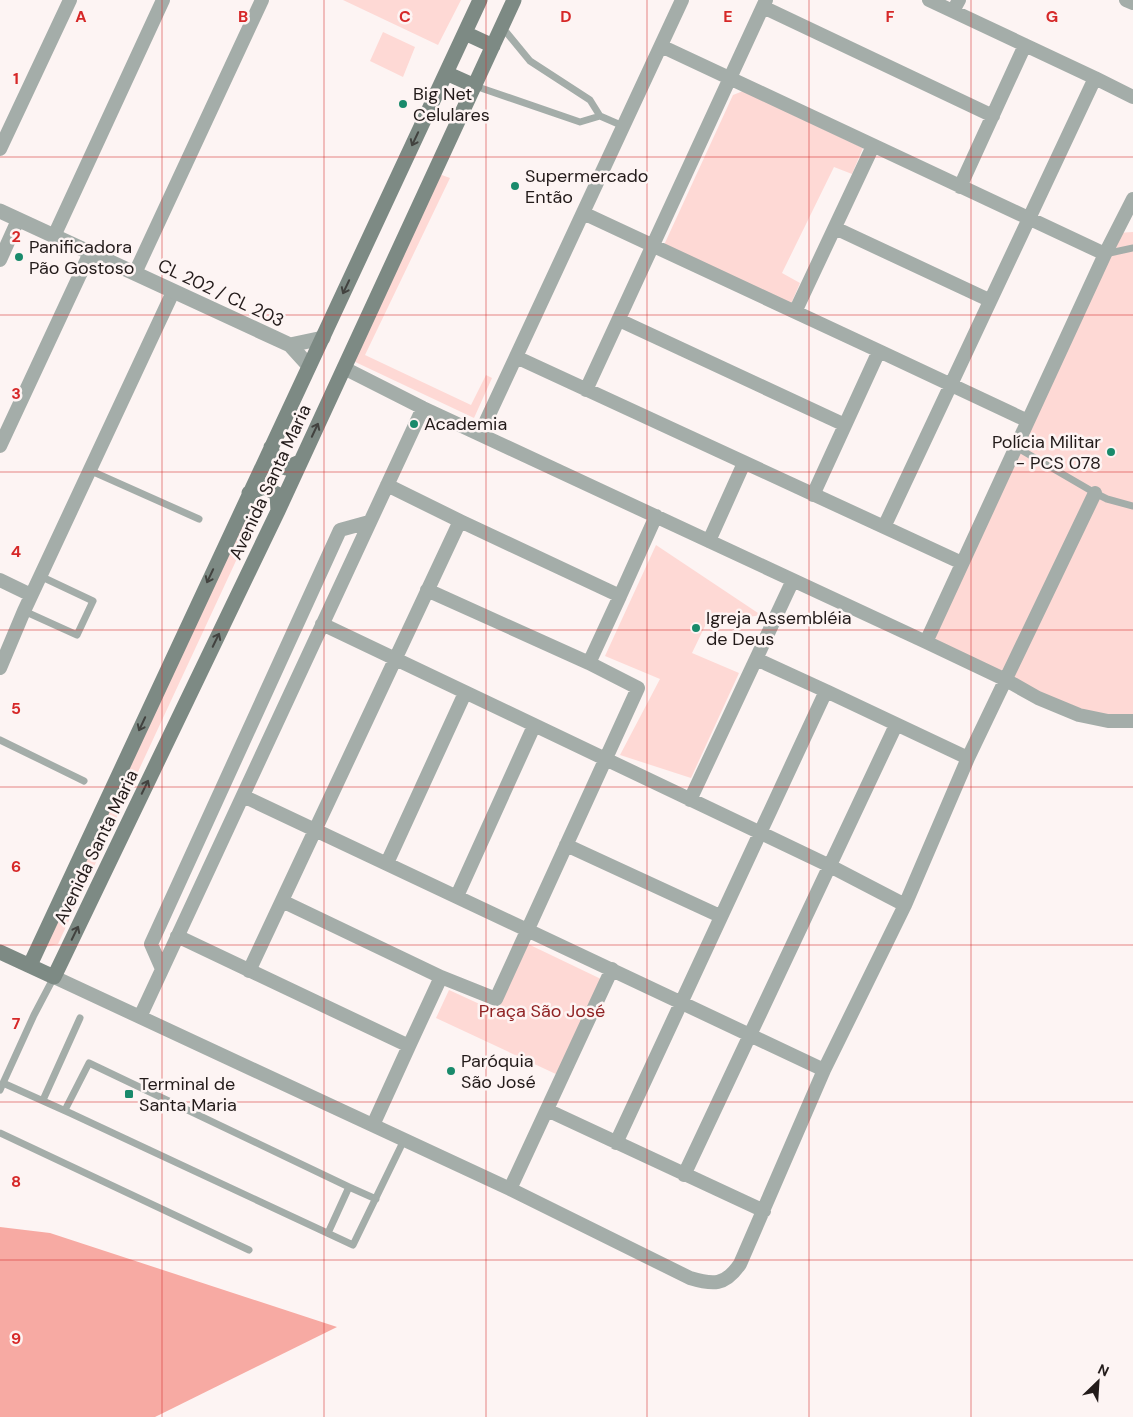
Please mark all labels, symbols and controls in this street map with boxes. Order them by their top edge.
text: A [75,6,87,27]
text: B [238,6,248,27]
text: C [399,6,411,27]
text: D [560,6,572,27]
text: E [723,6,733,27]
text: F [886,6,895,27]
text: G [1046,6,1058,27]
text: 1 [13,68,19,89]
place label: Big Net Celulares [413,82,490,127]
marker: Big Net Celulares [397,98,409,110]
one-way arrow [410,131,419,146]
place label: Supermercado Então [525,164,649,209]
marker: Supermercado Então [509,180,521,192]
text: 2 [11,226,21,247]
place label: Panificadora Pão Gostoso [29,235,134,280]
marker: Panificadora Pão Gostoso [13,251,25,263]
street label: CL 202 / CL 203 [154,253,288,333]
one-way arrow [341,279,351,294]
text: 3 [11,383,21,404]
street label: Avenida Santa Maria [223,400,317,564]
place label: Academia [424,412,507,436]
marker: Academia [408,418,420,430]
one-way arrow [311,423,320,438]
place label: Polícia Militar - PCS 078 [992,430,1101,475]
marker: Polícia Militar - PCS 078 [1105,446,1117,458]
text: 4 [11,541,21,562]
one-way arrow [205,568,215,583]
place label: Igreja Assembléia de Deus [706,606,852,651]
marker: Igreja Assembléia de Deus [690,622,702,634]
one-way arrow [211,633,221,648]
text: 5 [11,698,21,719]
one-way arrow [137,716,146,731]
street label: Avenida Santa Maria [48,766,144,928]
one-way arrow [141,780,151,795]
text: 6 [11,856,21,877]
one-way arrow [71,926,80,941]
park label: Praça São José [479,999,605,1023]
text: 7 [12,1013,21,1034]
place label: Paróquia São José [461,1049,536,1094]
marker: Paróquia São José [445,1065,457,1077]
place label: Terminal de Santa Maria [139,1072,237,1117]
marker: Terminal de Santa Maria [123,1088,135,1100]
text: 8 [11,1171,21,1192]
text: 9 [11,1328,21,1349]
north arrow [1073,1357,1123,1407]
text: N [1095,1360,1112,1381]

